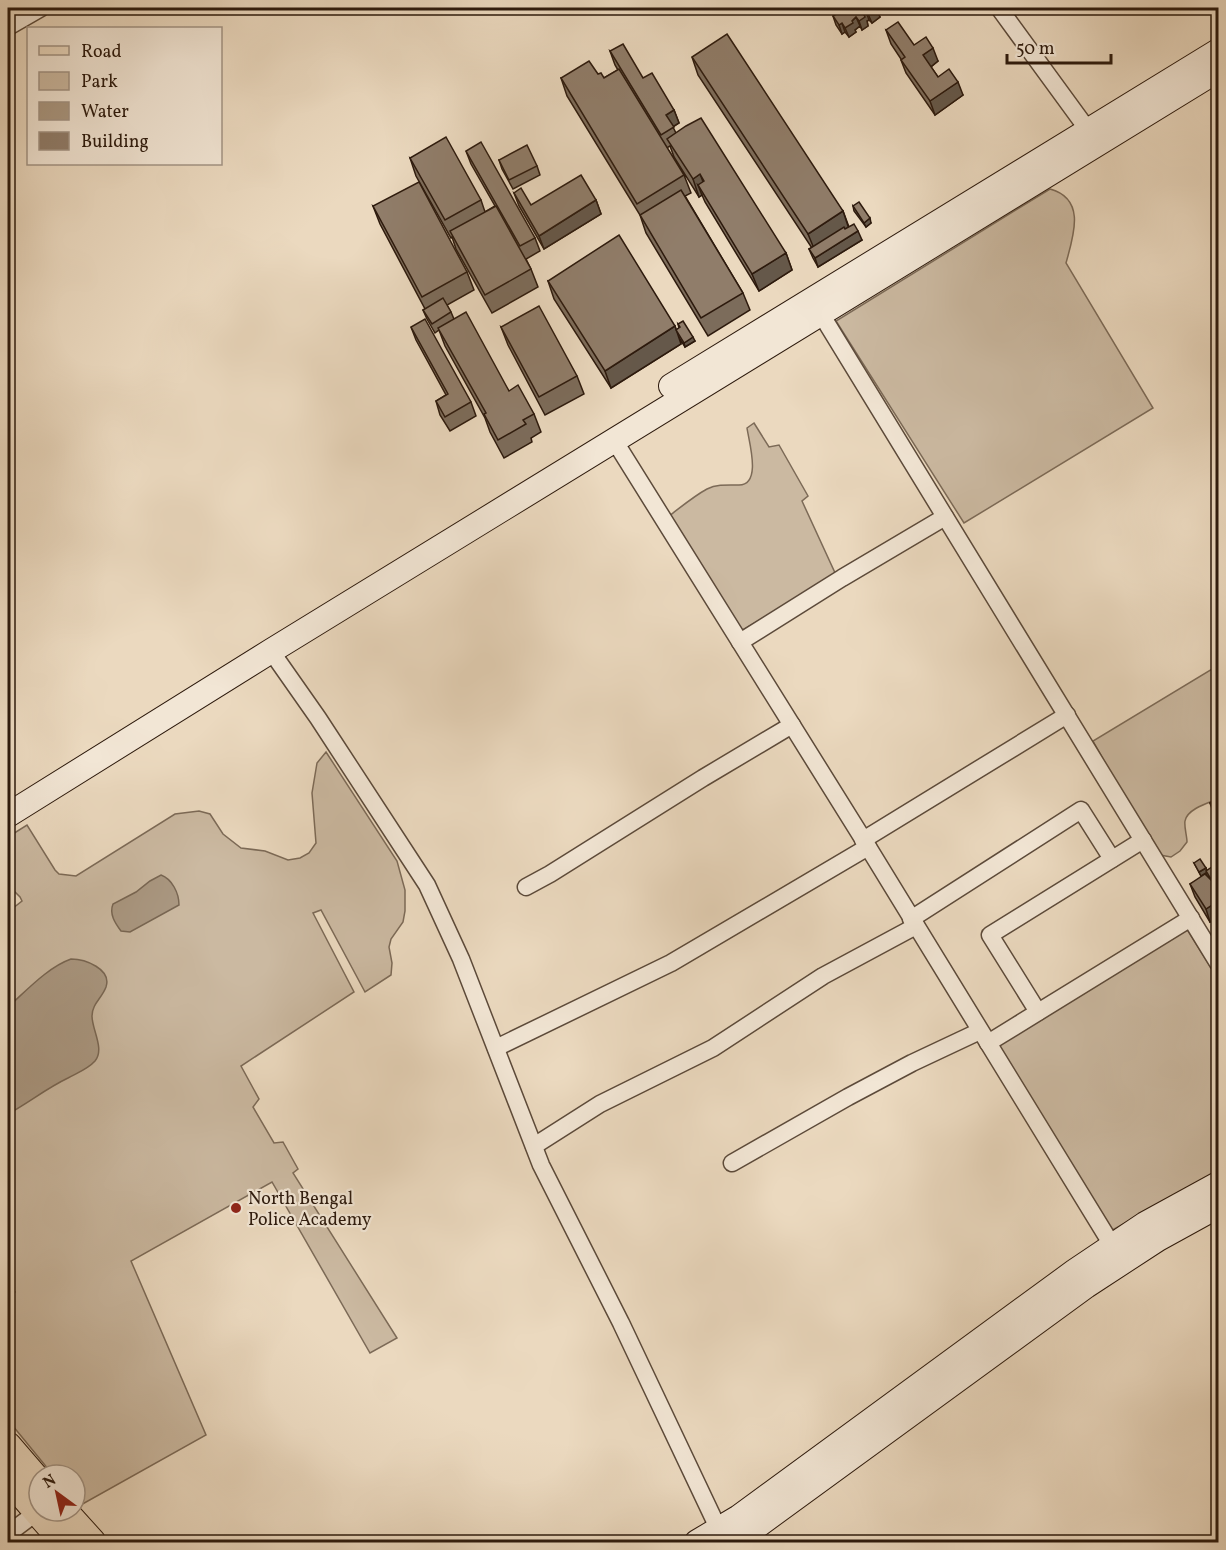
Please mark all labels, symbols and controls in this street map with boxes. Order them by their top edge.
legend [27,27,222,165]
scale bar [1007,27,1110,65]
text: 50 m [1016,37,1055,62]
text: Road [81,40,122,65]
text: Park [81,70,118,95]
text: Water [81,100,129,125]
text: Building [81,130,149,155]
place label: North Bengal Police Academy [248,1187,372,1233]
marker: North Bengal Police Academy [229,1201,243,1215]
north arrow [27,1463,87,1523]
text: N [39,1470,61,1494]

